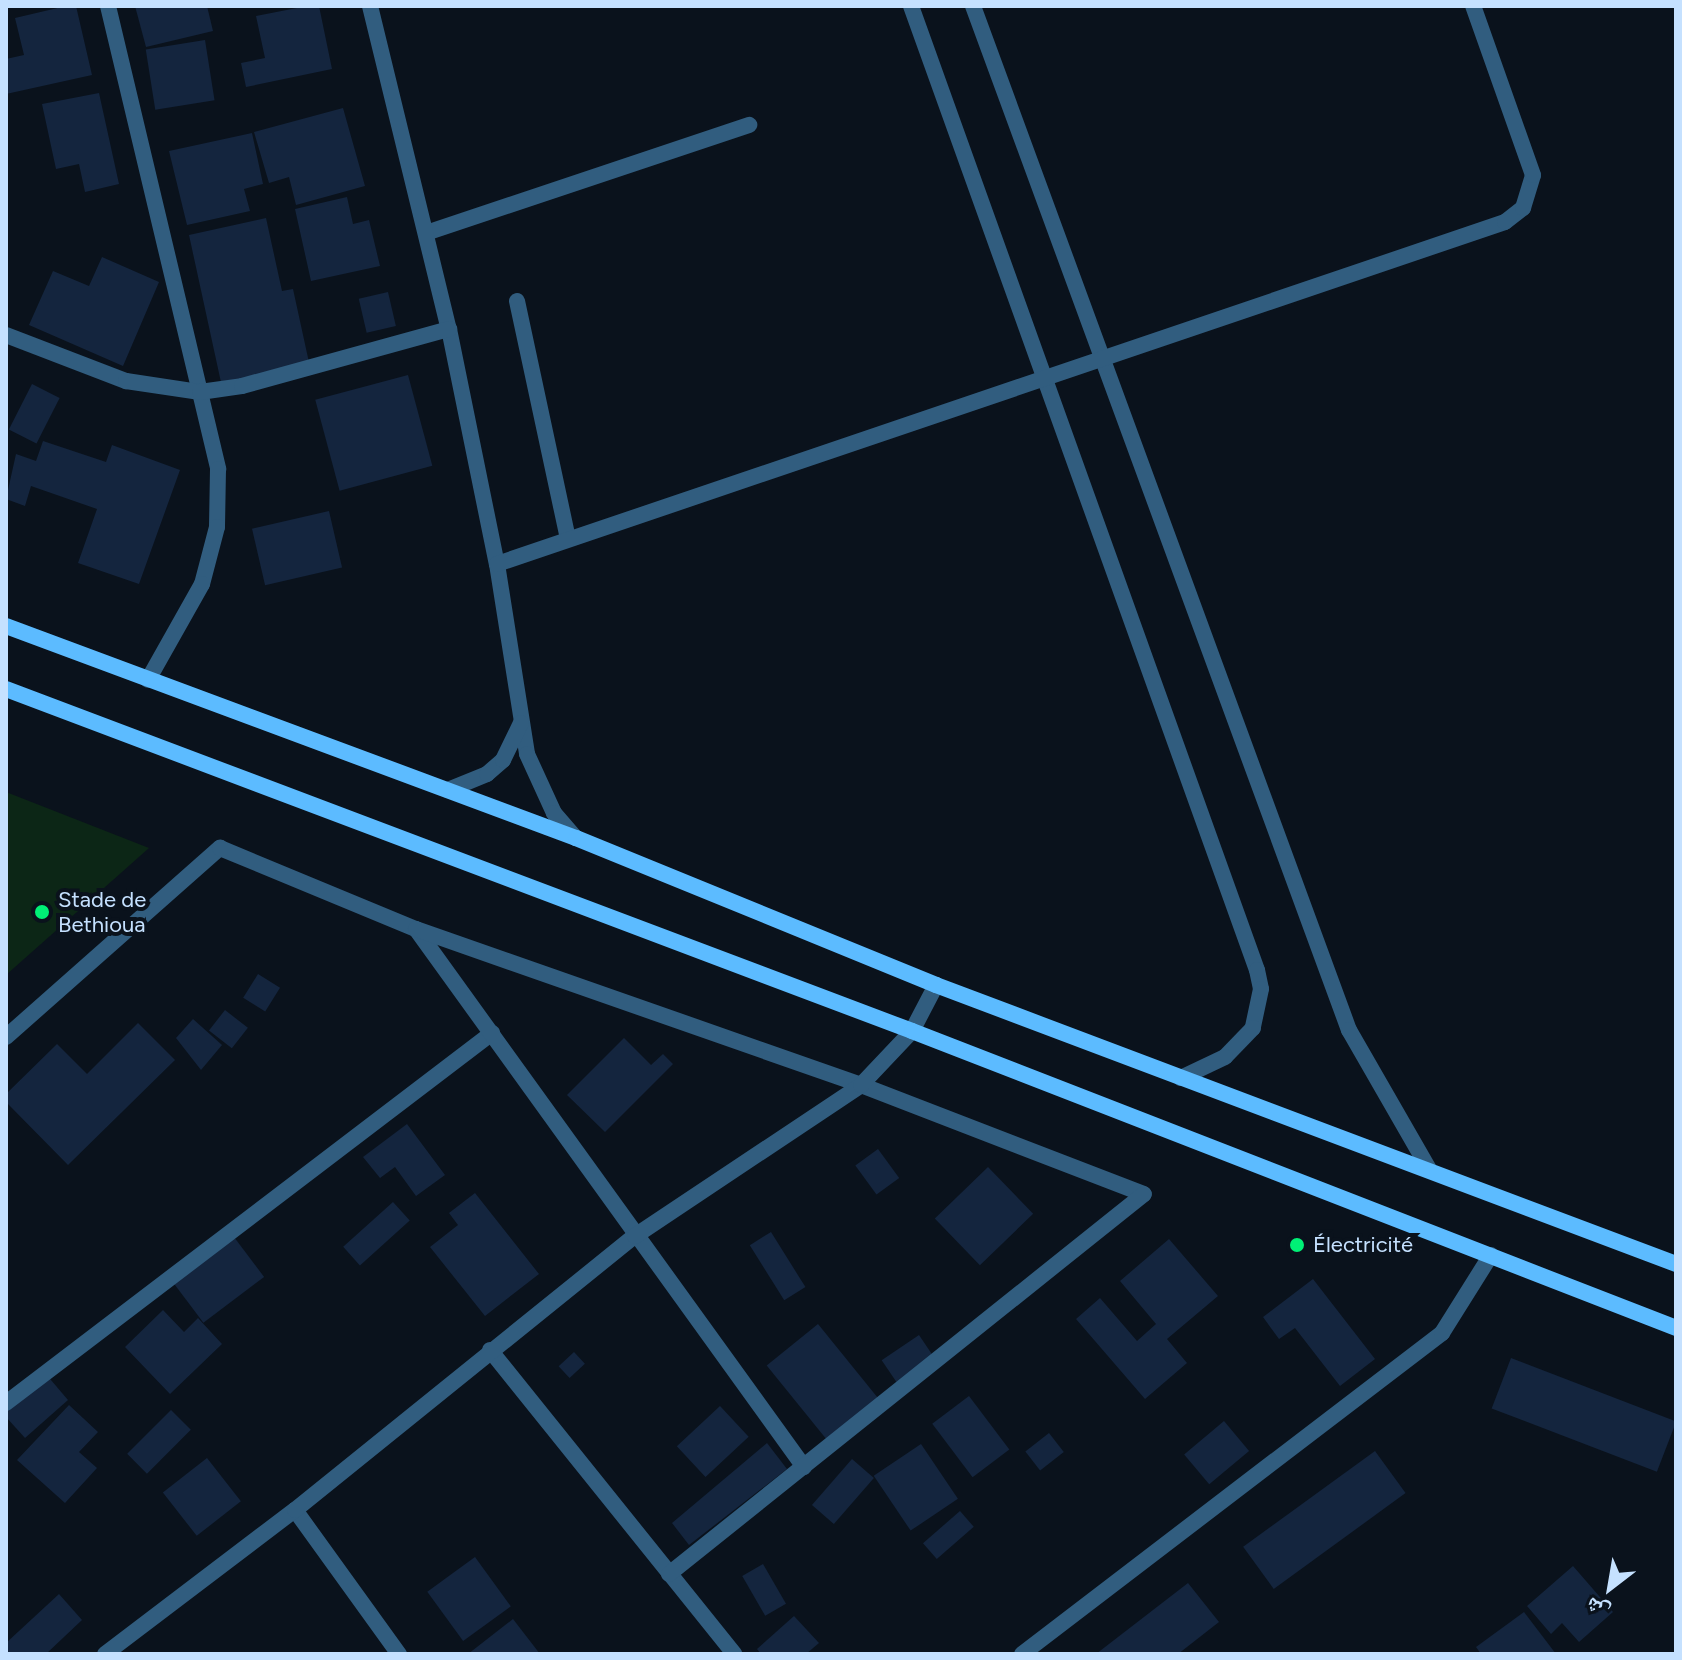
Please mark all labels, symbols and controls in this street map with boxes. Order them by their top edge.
place label: Stade de Bethioua [58,886,146,938]
marker: Stade de Bethioua [33,903,51,921]
place label: Électricité [1313,1232,1413,1258]
marker: Électricité [1288,1236,1306,1254]
north arrow [1570,1548,1650,1628]
text: ش [1580,1591,1614,1627]

